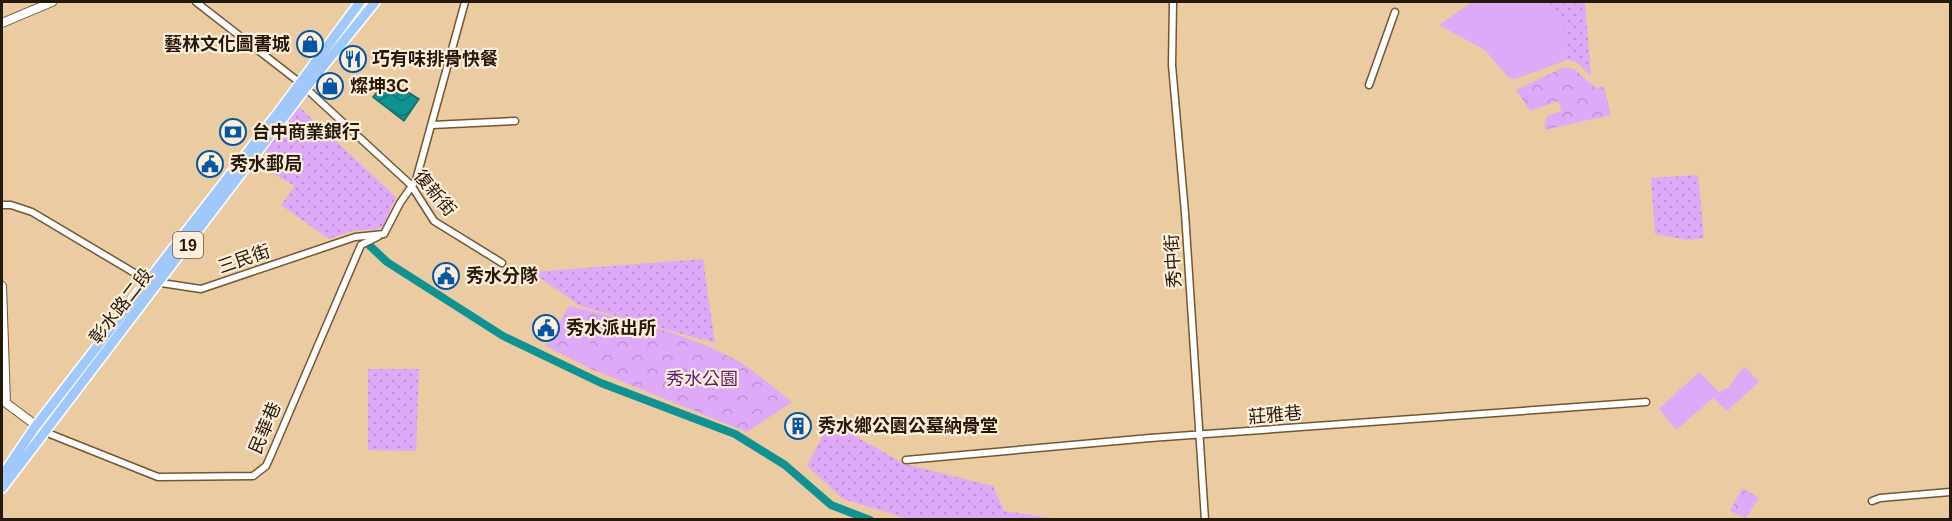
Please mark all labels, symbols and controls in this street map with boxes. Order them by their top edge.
shop icon: 藝林文化圖書城 [295,29,325,59]
place label: 藝林文化圖書城 [164,34,290,54]
restaurant icon: 巧有味排骨快餐 [338,44,368,74]
place label: 巧有味排骨快餐 [372,49,498,69]
shop icon: 燦坤3C [315,71,345,101]
place label: 燦坤3C [350,76,409,96]
bank icon: 台中商業銀行 [218,117,248,147]
place label: 台中商業銀行 [252,121,360,142]
public building icon: 秀水郵局 [195,149,225,179]
place label: 秀水郵局 [230,153,302,174]
street label: 復新街 [410,166,460,220]
road number: 19 [173,232,203,258]
street label: 秀中街 [1162,234,1184,288]
street label: 三民街 [215,241,273,277]
public building icon: 秀水分隊 [431,261,461,291]
street label: 彰水路二段 [85,264,157,348]
place label: 秀水分隊 [466,266,538,286]
public building icon: 秀水派出所 [531,313,561,343]
place label: 秀水派出所 [566,318,656,338]
park label: 秀水公園 [666,369,738,389]
street label: 民華巷 [245,399,285,457]
street label: 莊雅巷 [1247,403,1303,427]
building icon: 秀水鄉公園公墓納骨堂 [783,411,813,441]
place label: 秀水鄉公園公墓納骨堂 [818,416,998,436]

